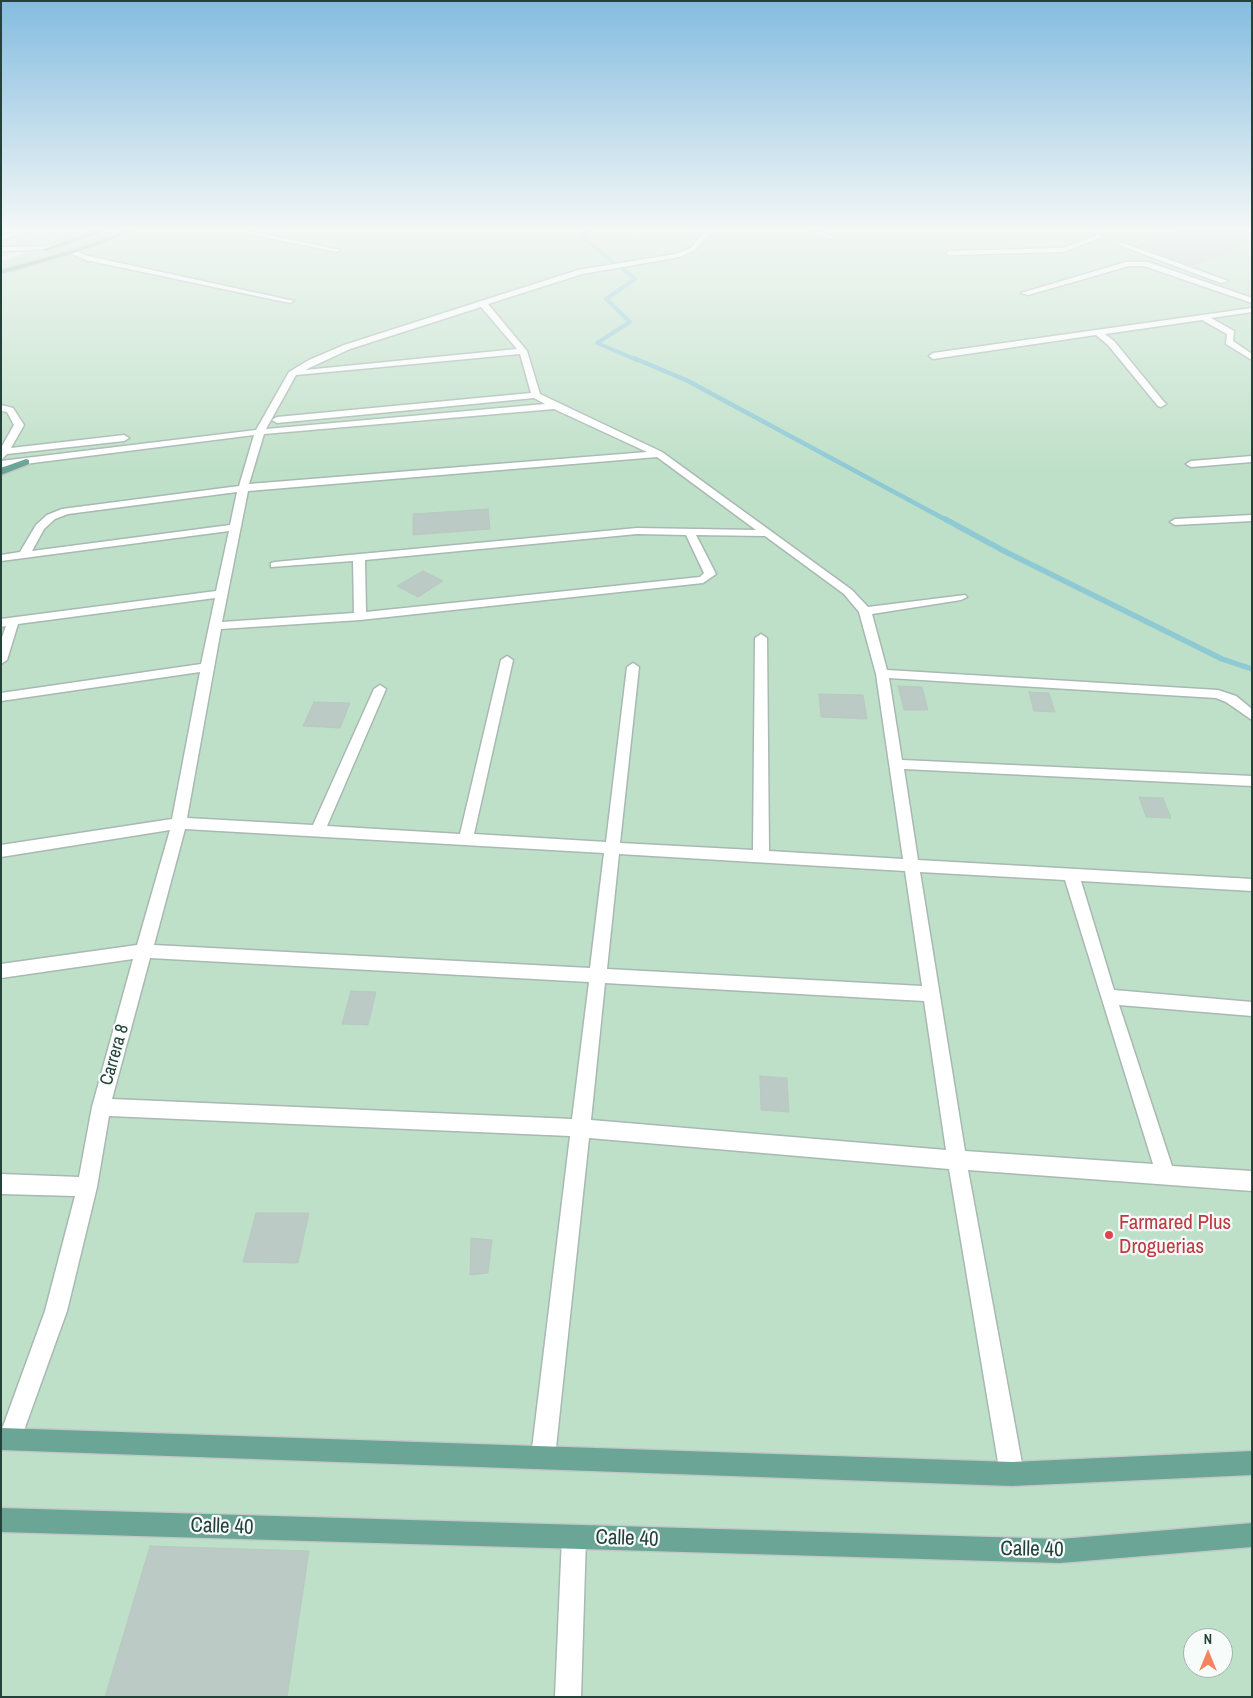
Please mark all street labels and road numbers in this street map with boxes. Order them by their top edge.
street label: Carrera 8 [96,1022,134,1088]
street label: Calle 40 [190,1513,254,1541]
street label: Calle 40 [595,1525,659,1553]
street label: Calle 40 [1000,1537,1064,1563]

